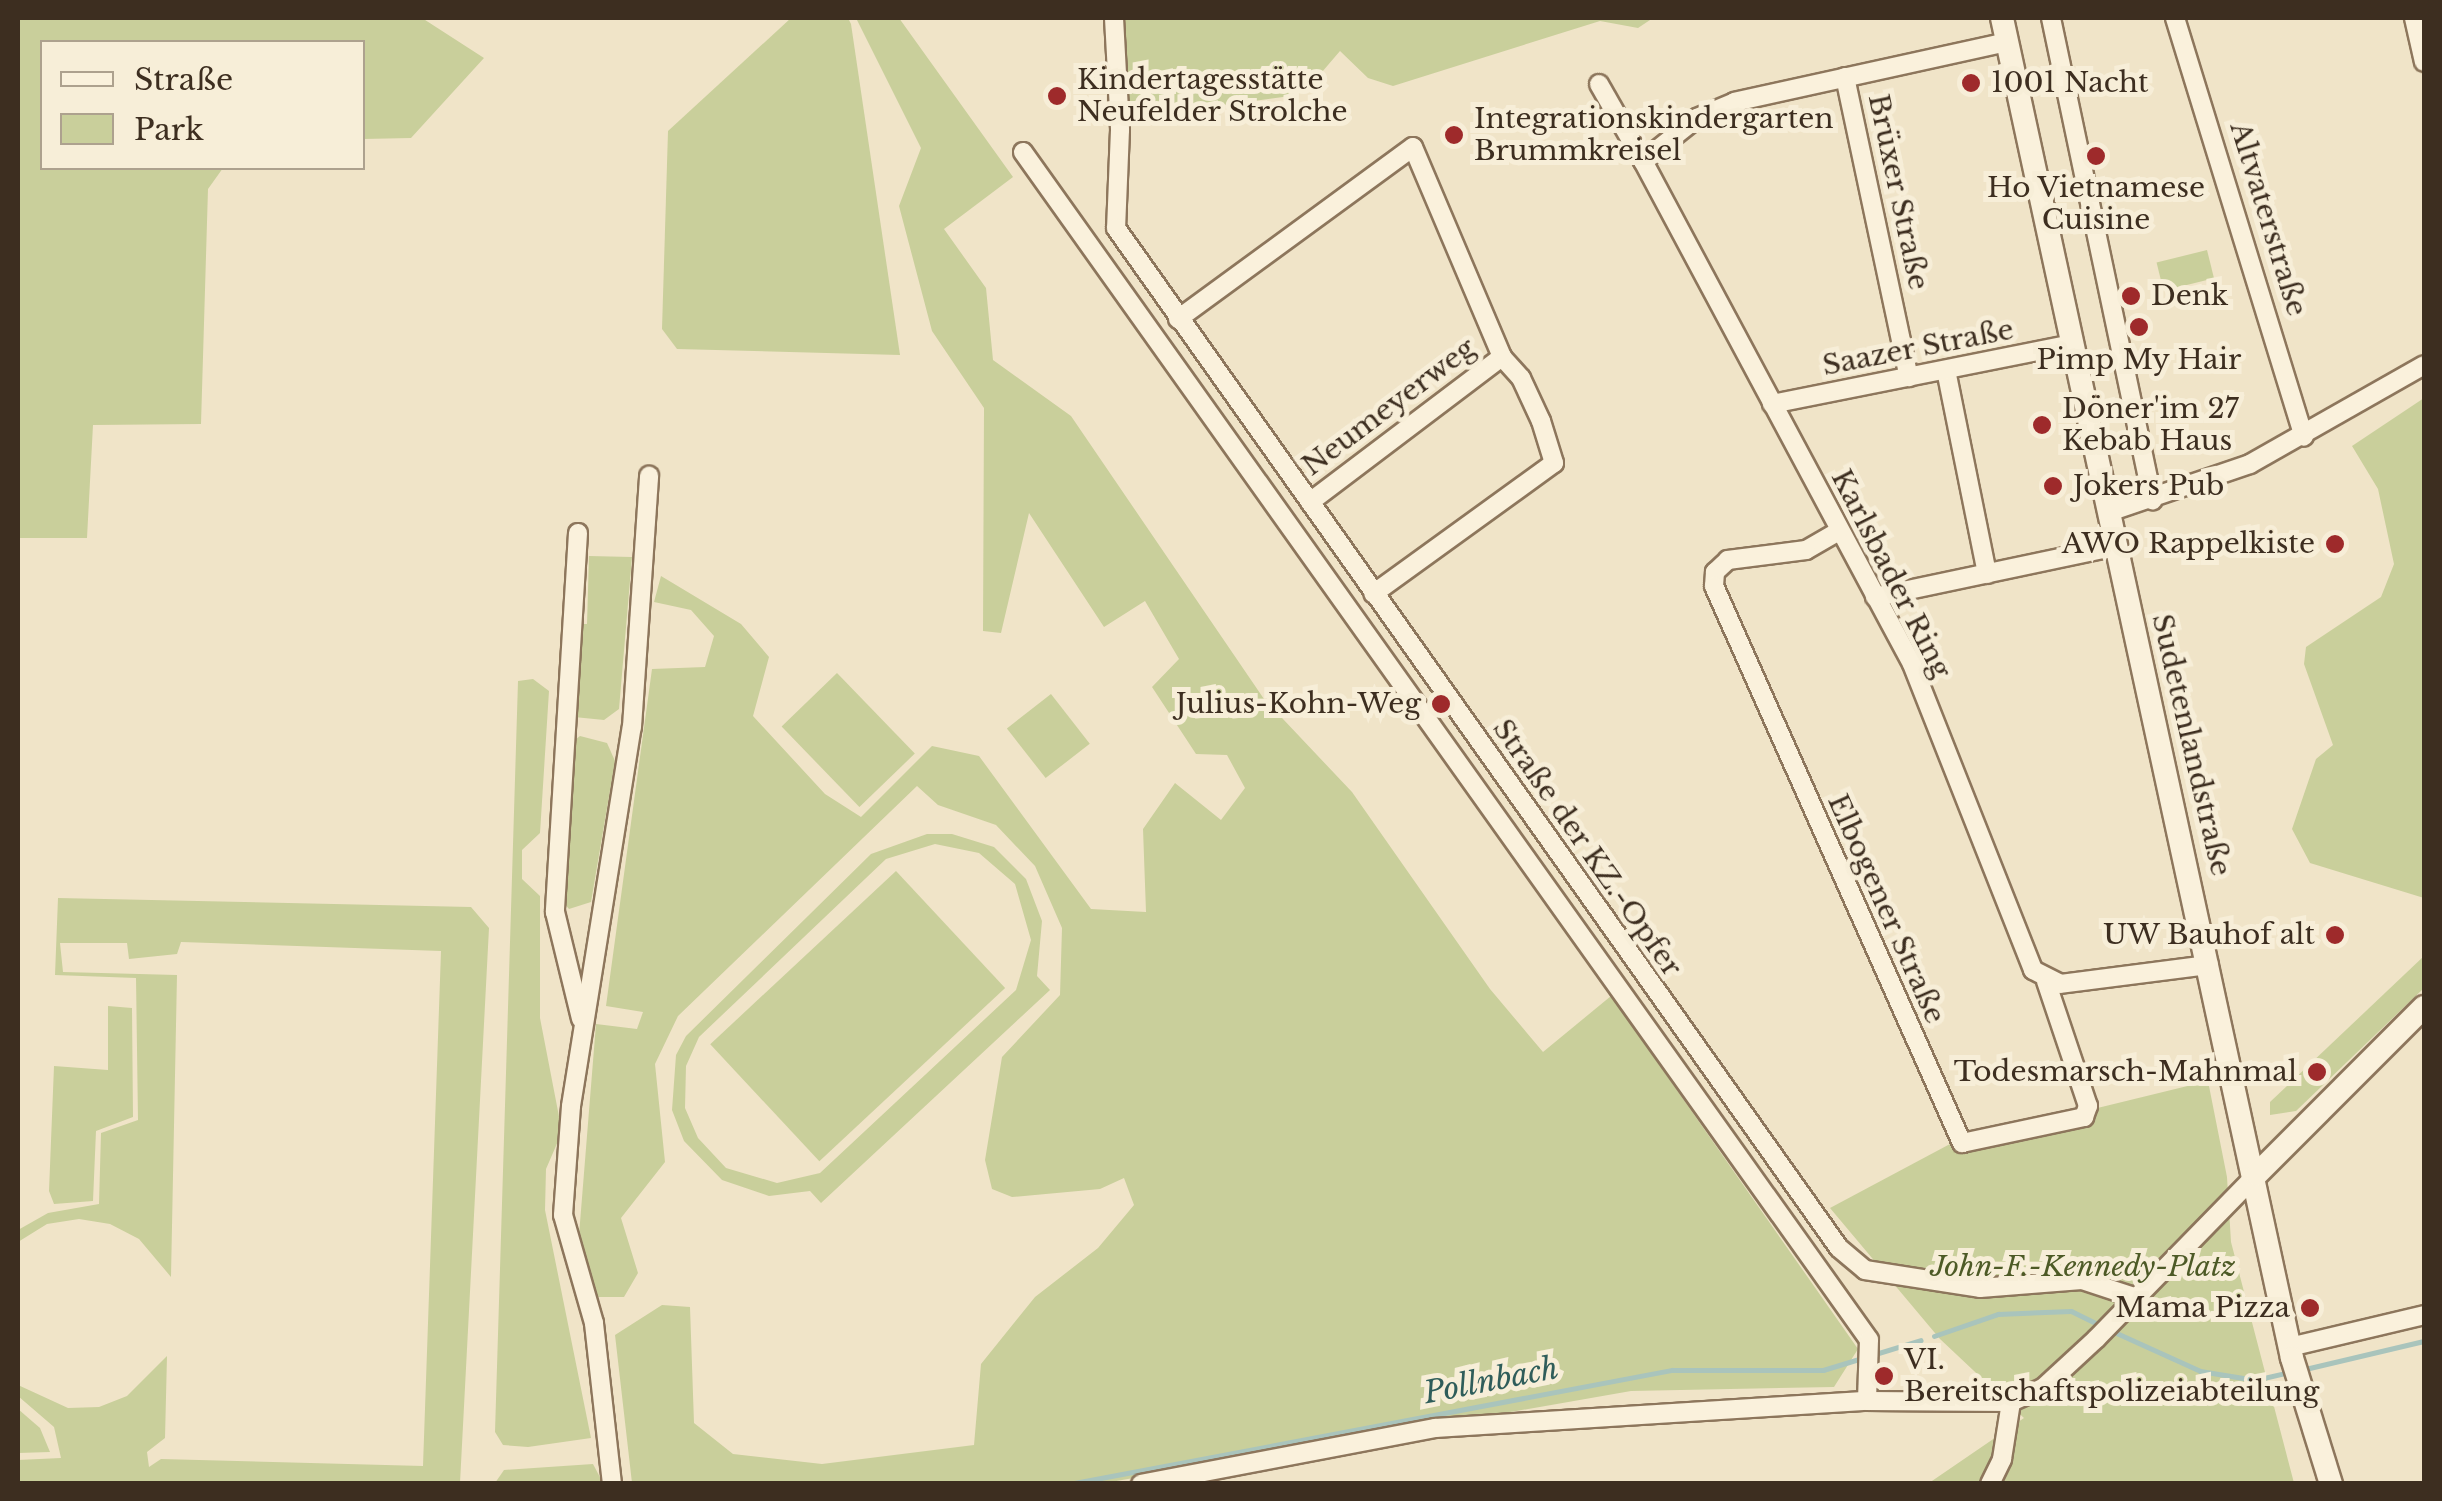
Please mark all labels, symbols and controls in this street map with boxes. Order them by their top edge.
legend [40,40,365,170]
text: Straße [134,61,233,98]
place label: Kindertagesstätte Neufelder Strolche [1077,63,1348,129]
place label: 1001 Nacht [1991,66,2149,100]
marker: 1001 Nacht [1960,72,1982,94]
marker: Kindertagesstätte Neufelder Strolche [1046,85,1068,107]
street label: Brüxer Straße [1861,91,1935,293]
place label: Integrationskindergarten Brummkreisel [1474,102,1834,168]
text: Park [134,111,204,148]
street label: Altvaterstraße [2223,118,2313,320]
marker: Integrationskindergarten Brummkreisel [1443,124,1465,146]
marker: Ho Vietnamese Cuisine [2085,145,2107,167]
place label: Ho Vietnamese Cuisine [1986,171,2206,237]
place label: Denk [2151,279,2228,313]
marker: Denk [2120,285,2142,307]
street label: Saazer Straße [1819,313,2017,383]
marker: Pimp My Hair [2128,316,2150,338]
street label: Neumeyerweg [1296,331,1482,483]
place label: Pimp My Hair [2036,343,2242,377]
place label: Döner'im 27 Kebab Haus [2062,392,2239,458]
marker: Döner'im 27 Kebab Haus [2031,414,2053,436]
street label: Karlsbader Ring [1824,464,1958,684]
place label: Jokers Pub [2073,469,2224,503]
marker: Jokers Pub [2042,475,2064,497]
place label: AWO Rappelkiste [2062,527,2315,561]
marker: AWO Rappelkiste [2324,533,2346,555]
street label: Sudetenlandstraße [2145,611,2237,879]
place label: Julius-Kohn-Weg [1176,687,1421,721]
marker: Julius-Kohn-Weg [1430,693,1452,715]
street label: Straße der KZ.-Opfer [1485,713,1689,983]
street label: Elbogener Straße [1820,789,1952,1029]
place label: UW Bauhof alt [2102,918,2315,952]
marker: UW Bauhof alt [2324,924,2346,946]
place label: Todesmarsch-Mahnmal [1954,1055,2297,1089]
marker: Todesmarsch-Mahnmal [2306,1061,2328,1083]
park label: John-F.-Kennedy-Platz [1930,1250,2236,1284]
place label: Mama Pizza [2115,1291,2290,1325]
marker: Mama Pizza [2299,1297,2321,1319]
place label: VI. Bereitschaftspolizeiabteilung [1904,1343,2319,1409]
water label: Pollnbach [1421,1350,1561,1412]
marker: VI. Bereitschaftspolizeiabteilung [1873,1365,1895,1387]

